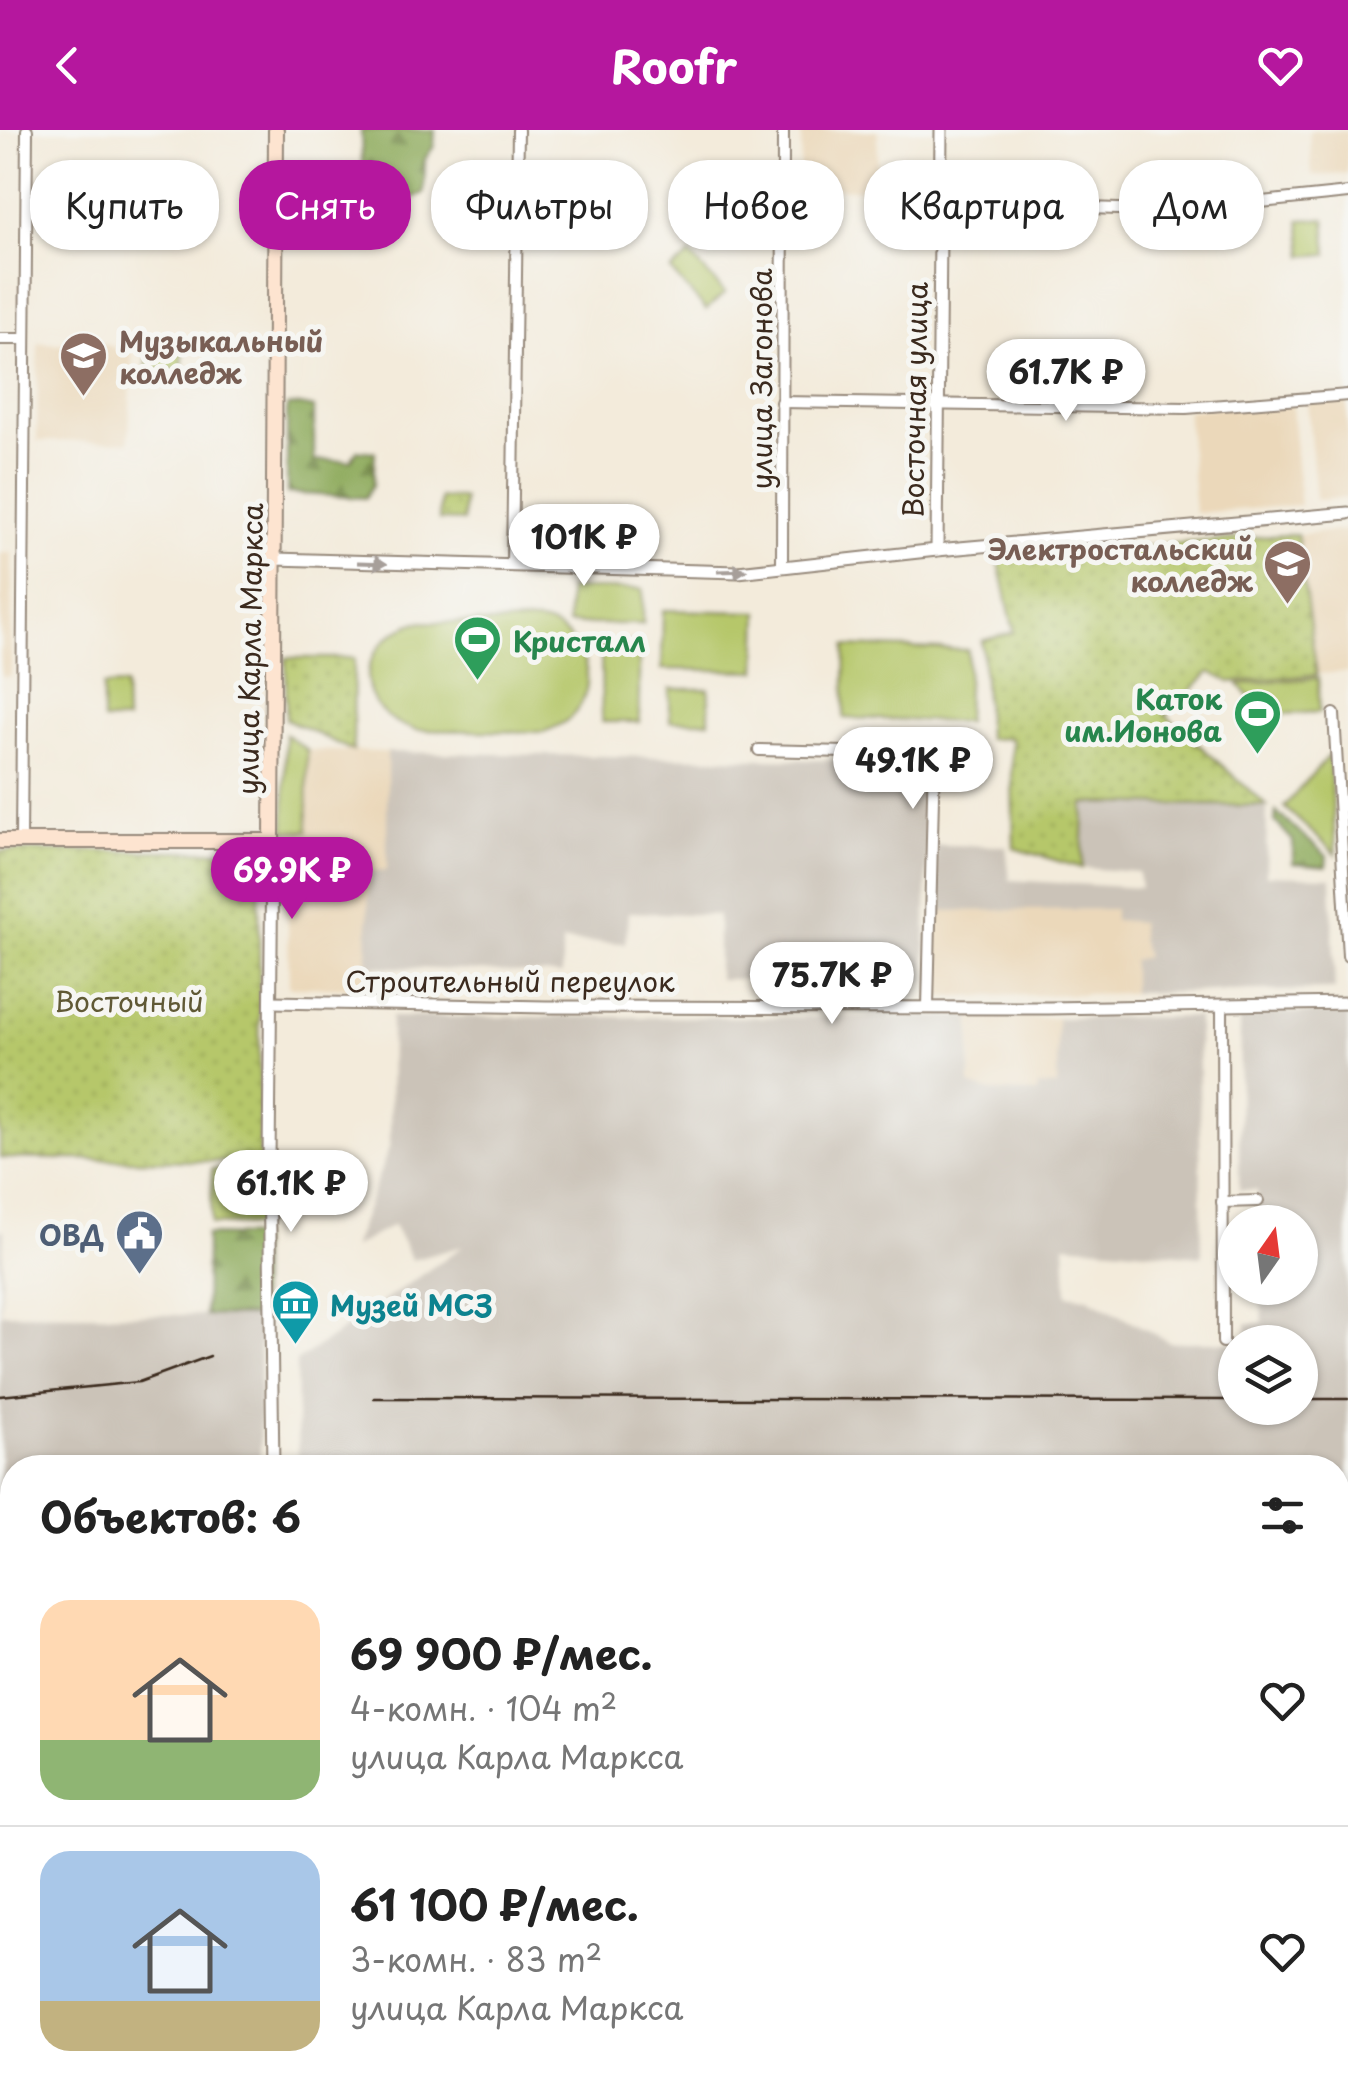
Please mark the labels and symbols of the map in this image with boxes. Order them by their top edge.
street label: улица Загонова [739,268,782,490]
street label: Восточная улица [890,281,938,519]
place label: Музыкальный колледж [119,319,324,394]
school or university icon: Музыкальный колледж [58,330,110,398]
pin: 61.7K ₽ [974,339,1158,424]
street label: улица Карла Маркса [225,502,273,795]
pin: 101K ₽ [503,504,665,589]
place label: Электростальский колледж [988,527,1253,602]
school or university icon: Электростальский колледж [1262,538,1314,606]
one-way arrow [357,555,389,571]
one-way arrow [717,562,749,578]
sports icon: Кристалл [452,614,504,682]
place label: Кристалл [513,619,646,662]
place label: Каток им.Ионова [1064,677,1222,752]
sports icon: Каток им.Ионова [1231,688,1283,756]
pin: 49.1K ₽ [821,727,1005,812]
pin: 69.9K ₽ [200,837,384,922]
pin: 75.7K ₽ [740,942,924,1027]
street label: Строительный переулок [345,959,675,1002]
park label: Восточный [54,979,204,1022]
pin: 61.1K ₽ [199,1150,383,1235]
north arrow [1218,1205,1318,1305]
public building icon: ОВД [113,1208,165,1276]
place label: ОВД [39,1213,104,1256]
museum icon: Музей МСЗ [269,1278,321,1346]
place label: Музей МСЗ [330,1283,493,1326]

